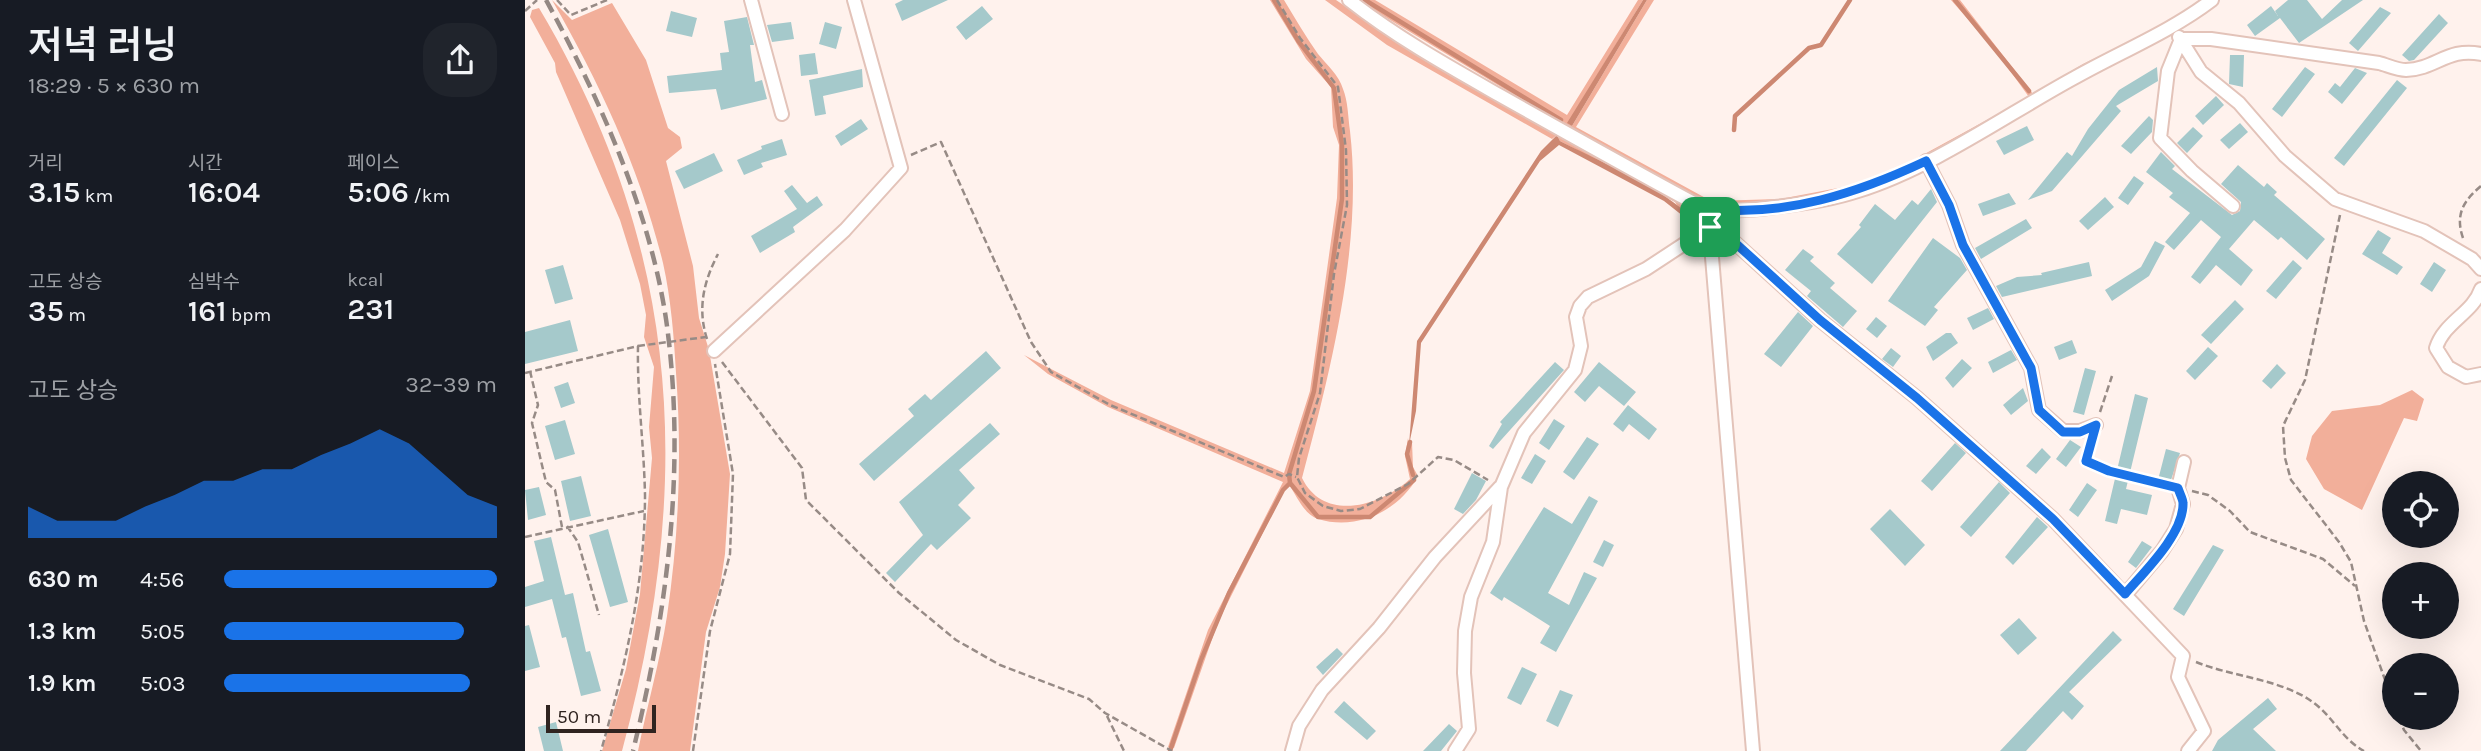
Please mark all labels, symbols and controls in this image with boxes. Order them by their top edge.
text: 저녁 러닝 [28,23,177,68]
button: share [423,23,497,97]
text: 18:29 · 5 × 630 m [28,72,200,99]
text: 거리 [28,152,63,174]
text: 시간 [188,152,223,174]
text: 페이스 [347,152,400,174]
text: 3.15 [28,174,80,210]
text: 16:04 [188,174,260,210]
text: 5:06 [347,174,409,210]
text: km [80,185,113,207]
text: /km [409,185,450,207]
pin [1680,197,1740,257]
icon: arrive [1691,208,1729,246]
text: kcal [347,269,384,291]
text: 고도 상승 [28,271,102,293]
text: 심박수 [188,271,240,293]
text: 231 [347,291,394,327]
text: 35 [28,293,64,329]
text: 161 [188,293,227,329]
text: m [64,304,86,326]
text: bpm [227,304,271,326]
text: 32–39 m [405,371,497,398]
text: 고도 상승 [28,377,118,404]
map controls [2382,471,2459,730]
button: locate [2382,471,2459,548]
button: + [2382,562,2459,639]
text: 630 m [28,566,98,593]
text: 4:56 [140,566,184,593]
text: 1.3 km [28,618,97,645]
text: 5:05 [140,618,185,645]
button: − [2382,653,2459,730]
text: 1.9 km [28,670,96,697]
text: 5:03 [140,670,186,697]
scale bar [546,702,656,734]
text: 50 m [557,706,601,728]

